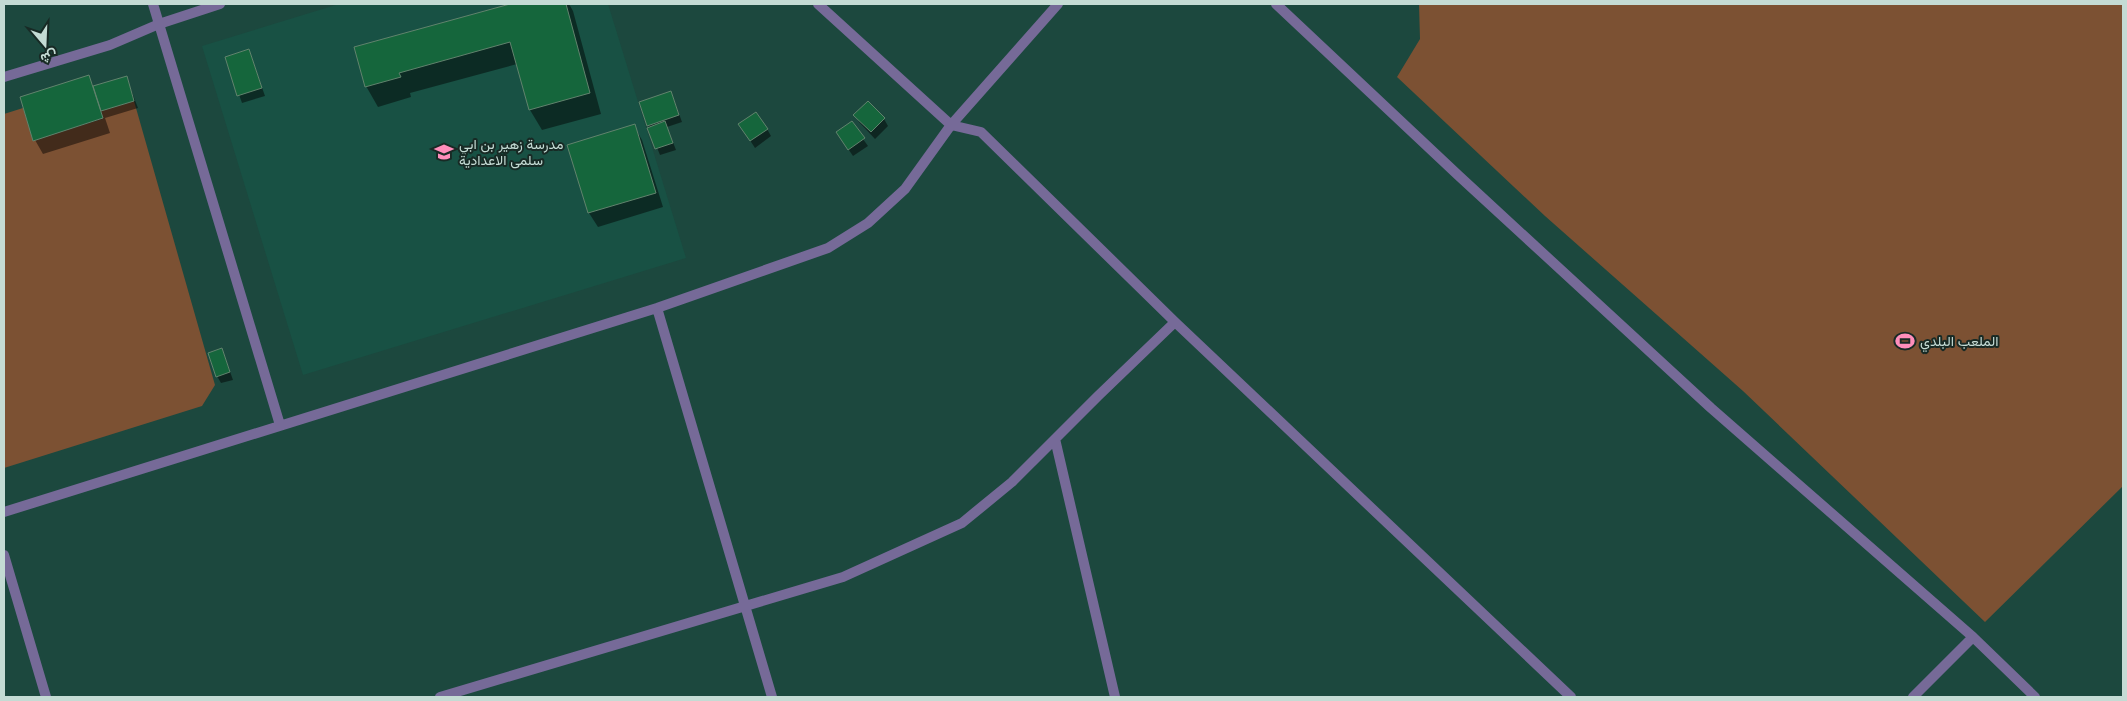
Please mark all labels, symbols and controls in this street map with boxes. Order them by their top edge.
north arrow [20,20,70,70]
text: ش [38,46,60,69]
place label: مدرسة زهير بن ابي سلمى الاعدادية [459,135,563,169]
school or university icon: مدرسة زهير بن ابي سلمى الاعدادية [433,141,455,163]
sports icon: الملعب البلدي [1894,330,1916,352]
place label: الملعب البلدي [1920,332,1998,353]

